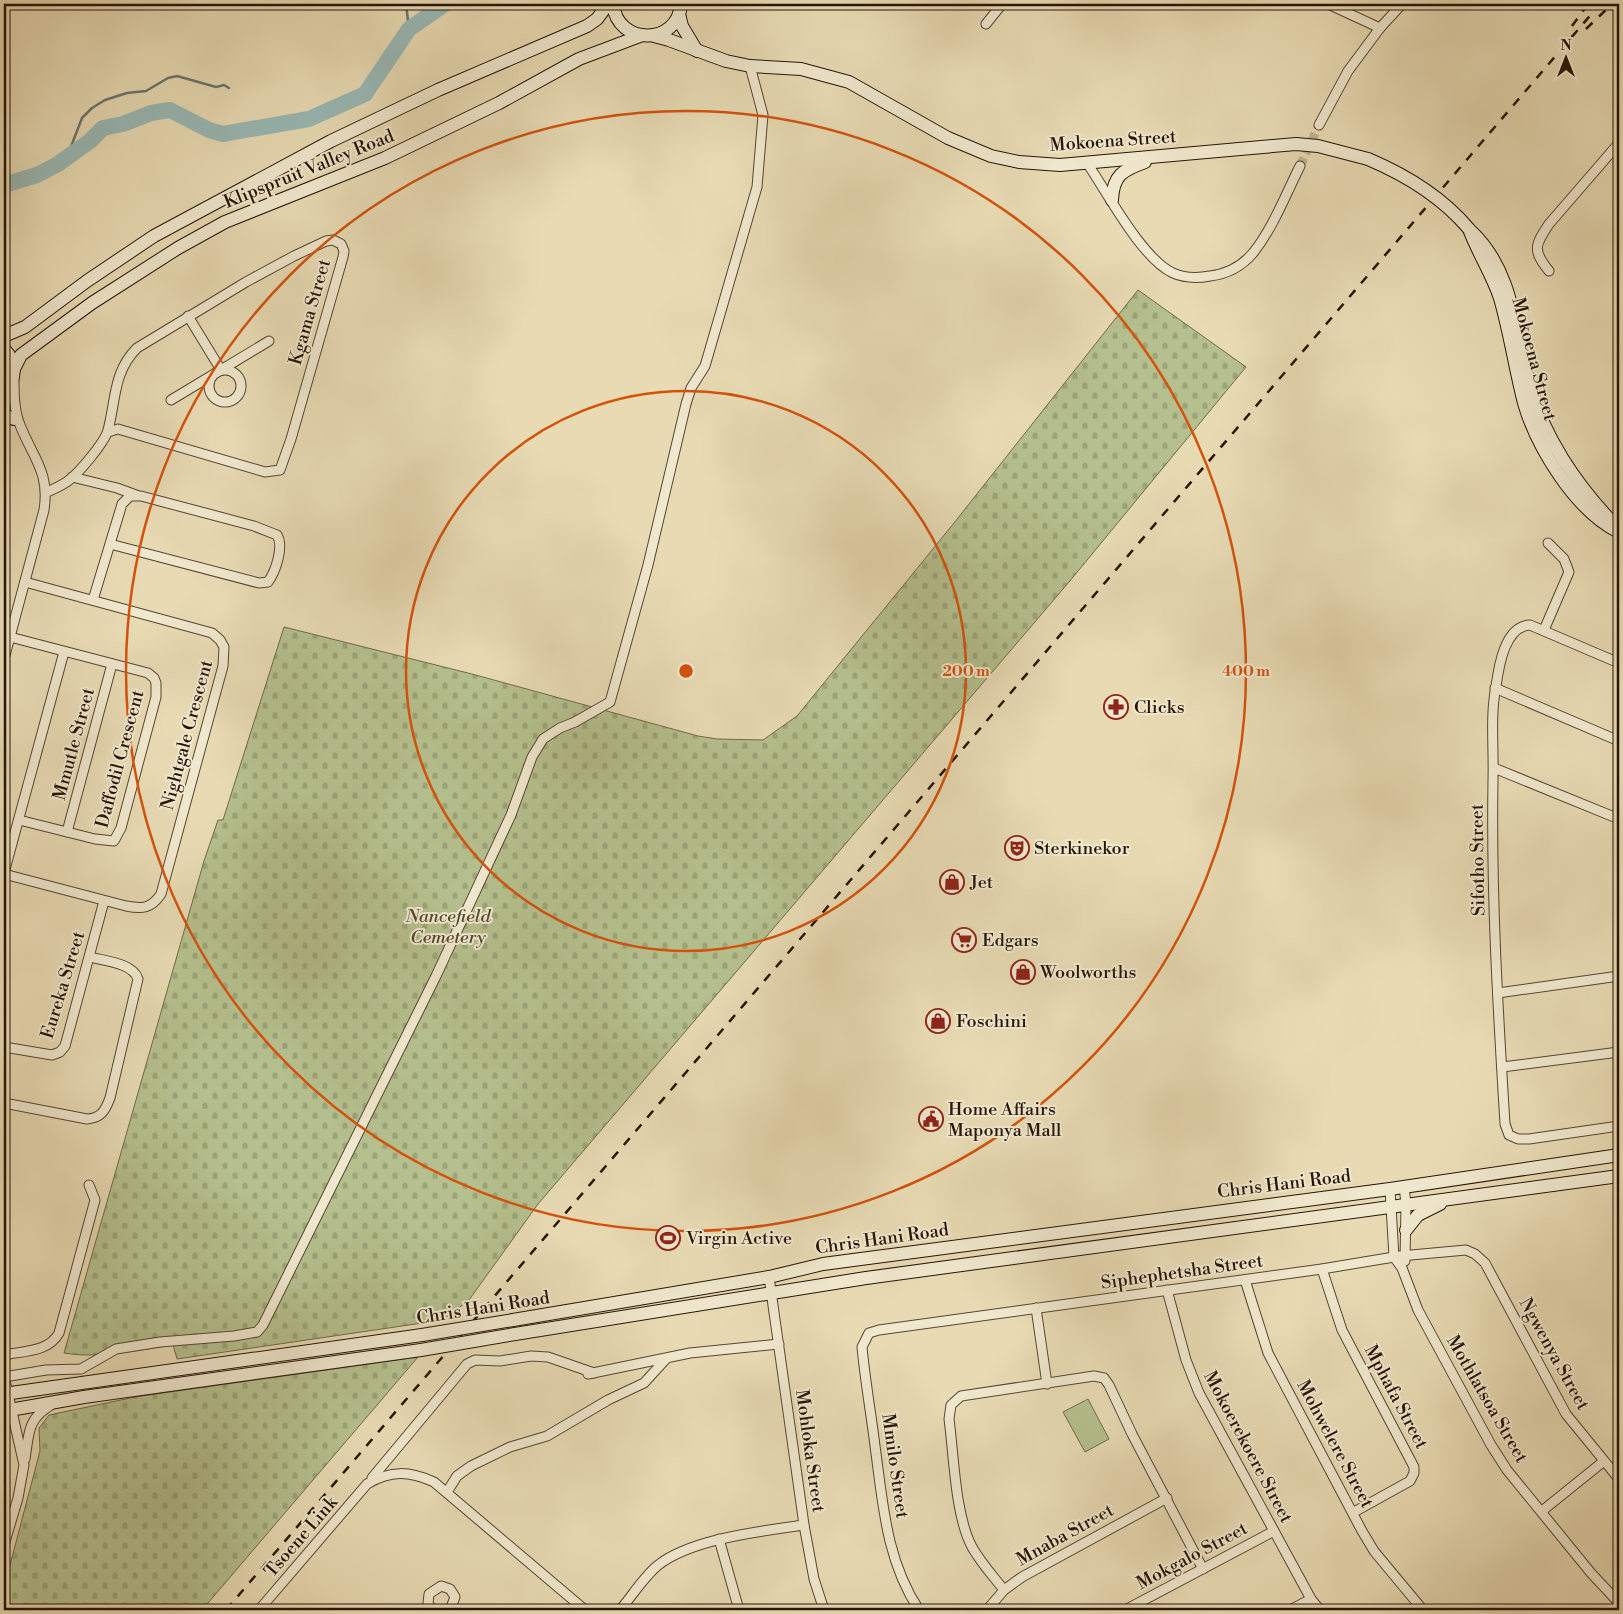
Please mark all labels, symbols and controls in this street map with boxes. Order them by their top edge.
north arrow [1540,32,1590,82]
text: N [1560,37,1572,55]
street label: Klipspruit Valley Road [220,124,398,214]
street label: Mokoena Street [1049,125,1178,157]
street label: Kgama Street [284,256,336,368]
street label: Mokoena Street [1506,295,1562,424]
street label: Nightgale Crescent [156,657,218,813]
centre of rings [677,662,695,680]
text: 200 m [942,662,990,681]
text: 400 m [1222,662,1270,681]
street label: Mmutle Street [48,685,100,803]
street label: Daffodil Crescent [91,687,150,831]
pharmacy icon: Clicks [1103,694,1129,720]
place label: Clicks [1134,696,1185,719]
street label: Sifotho Street [1466,803,1490,916]
theatre icon: Sterkinekor [1004,835,1030,861]
place label: Sterkinekor [1034,837,1130,860]
shop icon: Jet [939,869,965,895]
place label: Jet [969,871,994,894]
park label: Nancefield Cemetery [404,905,492,949]
supermarket icon: Edgars [951,927,977,953]
street label: Eureka Street [36,928,90,1041]
place label: Edgars [982,929,1039,952]
shop icon: Woolworths [1010,959,1036,985]
place label: Woolworths [1039,961,1137,984]
shop icon: Foschini [925,1008,951,1034]
place label: Foschini [956,1010,1027,1033]
place label: Home Affairs Maponya Mall [948,1098,1062,1142]
public building icon: Home Affairs Maponya Mall [918,1106,944,1132]
street label: Chris Hani Road [1216,1164,1353,1204]
street label: Chris Hani Road [814,1218,951,1260]
sports icon: Virgin Active [655,1225,681,1251]
place label: Virgin Active [685,1227,792,1250]
street label: Siphephetsha Street [1099,1249,1265,1295]
street label: Chris Hani Road [415,1286,552,1330]
street label: Ngwenya Street [1514,1294,1595,1415]
street label: Mothlatsoa Street [1441,1331,1533,1468]
street label: Mphafa Street [1359,1341,1433,1453]
street label: Mokoerekoere Street [1198,1367,1298,1527]
street label: Mohwelere Street [1292,1376,1379,1513]
street label: Mohloka Street [790,1388,830,1515]
street label: Mmilo Street [876,1412,914,1521]
street label: Tsoene Link [259,1490,344,1582]
street label: Mnaba Street [1012,1499,1118,1571]
street label: Mokgalo Street [1132,1517,1252,1595]

